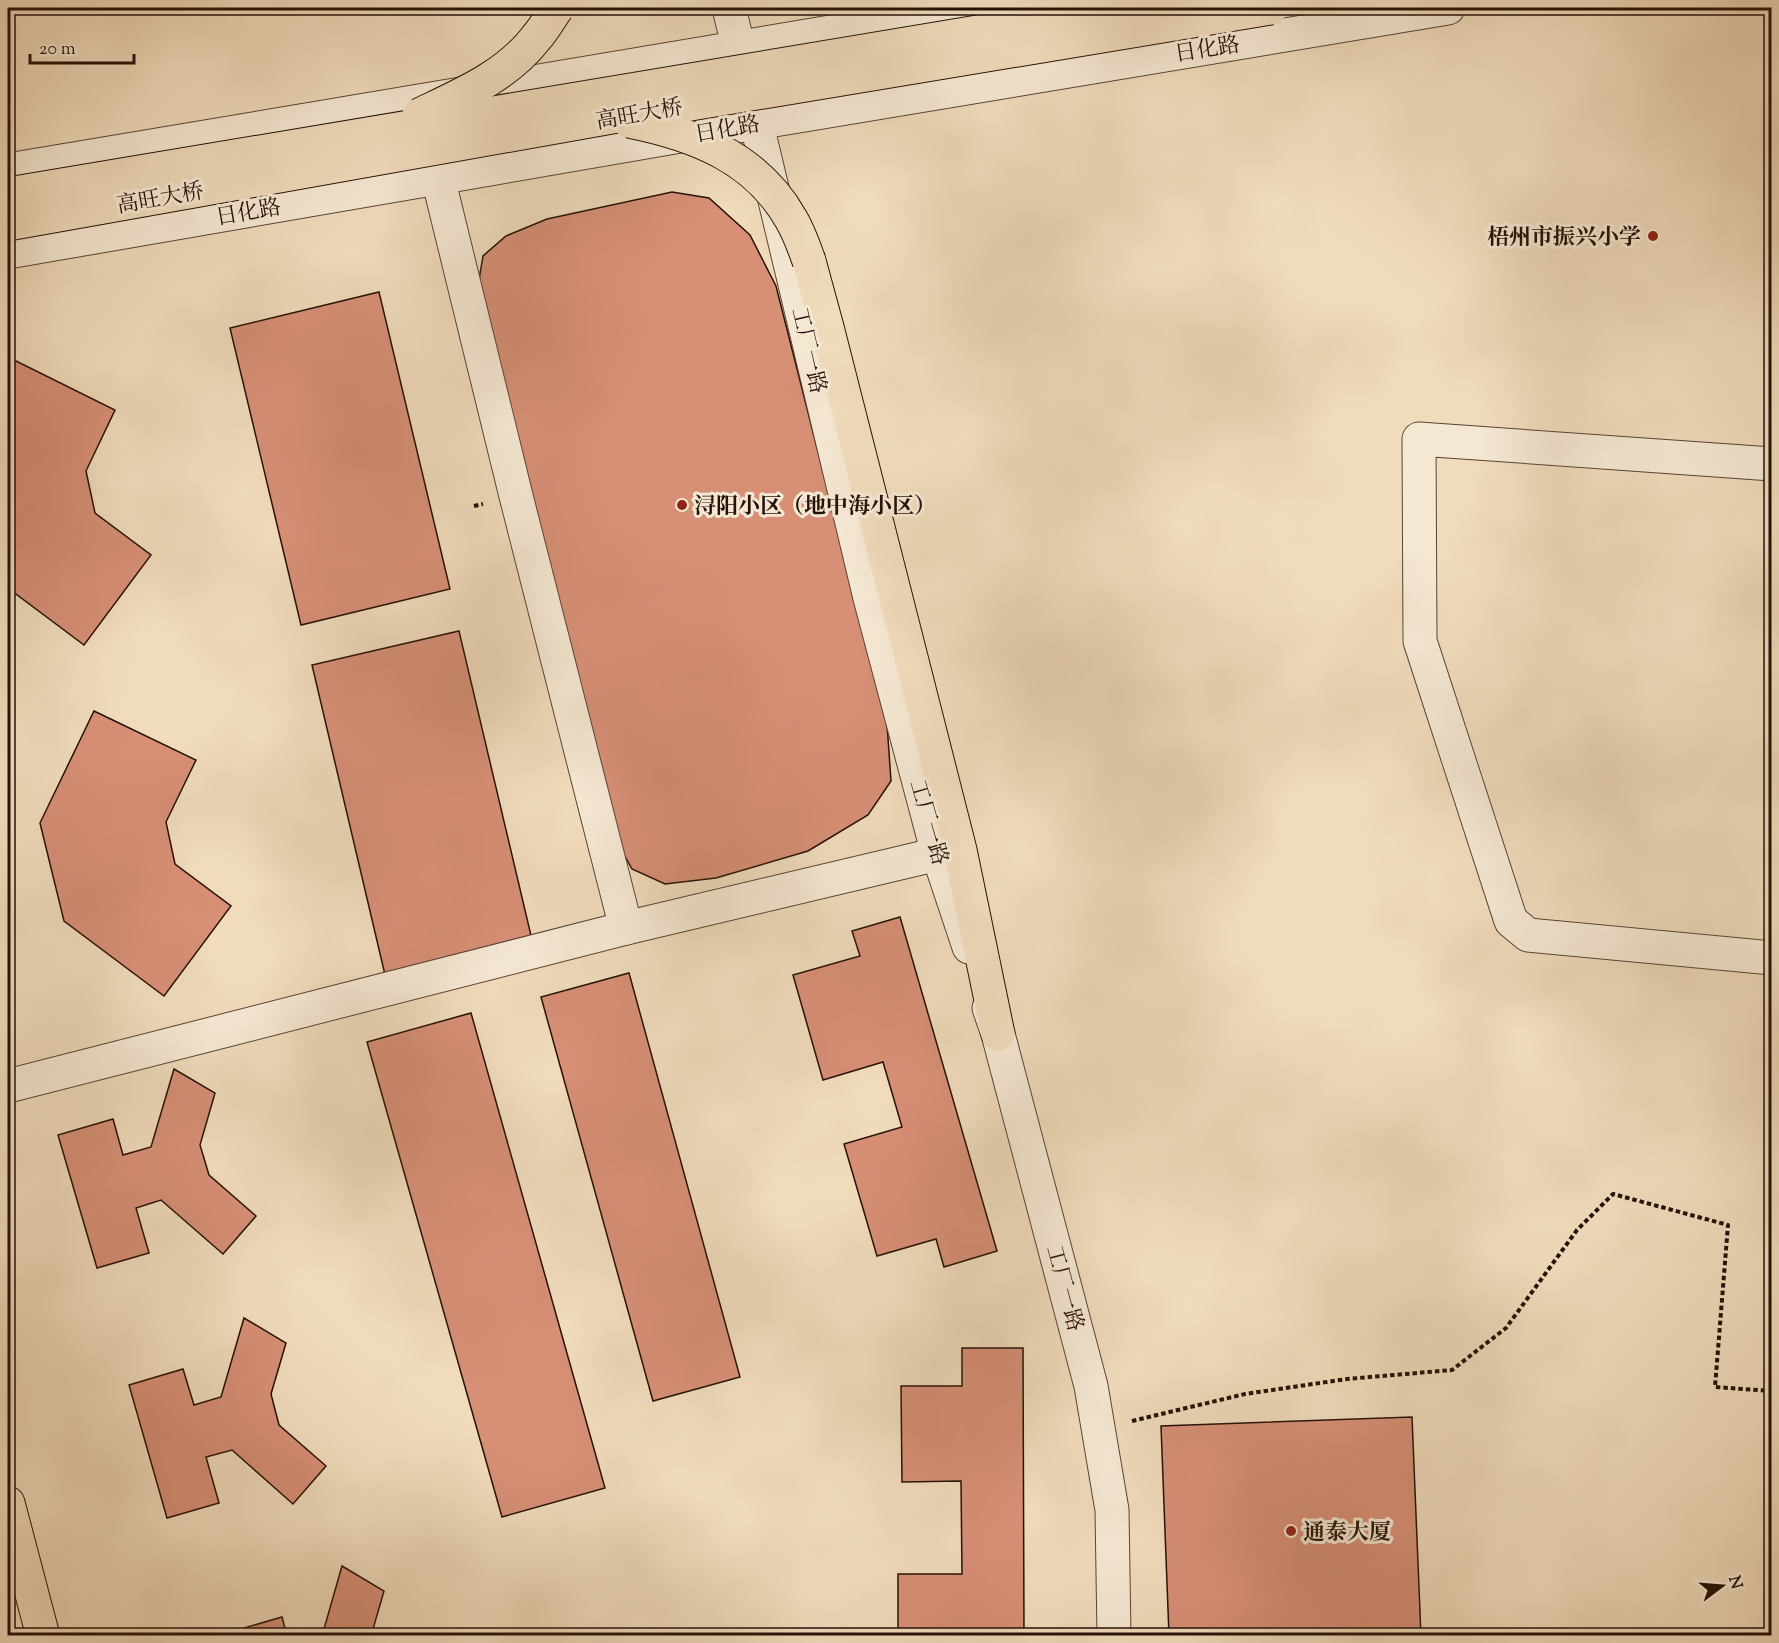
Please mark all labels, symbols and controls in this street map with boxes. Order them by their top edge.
scale bar [30,27,134,65]
street label: 日化路 [1172,30,1243,72]
text: 20 m [39,37,76,63]
street label: 高旺大桥 [593,93,686,139]
street label: 日化路 [692,109,763,152]
street label: 高旺大桥 [114,177,207,223]
street label: 日化路 [213,192,284,235]
place label: 梧州市振兴小学 [1487,223,1641,255]
marker: 梧州市振兴小学 [1646,229,1660,243]
street label: 工厂一路 [782,304,833,397]
place label: 浔阳小区（地中海小区） [694,492,936,524]
marker: 浔阳小区（地中海小区） [675,498,689,512]
street label: 工厂一路 [900,776,955,870]
street label: 工厂一路 [1036,1242,1090,1335]
place label: 通泰大厦 [1303,1518,1391,1550]
marker: 通泰大厦 [1284,1524,1298,1538]
north arrow [1692,1556,1752,1616]
text: N [1721,1573,1747,1592]

